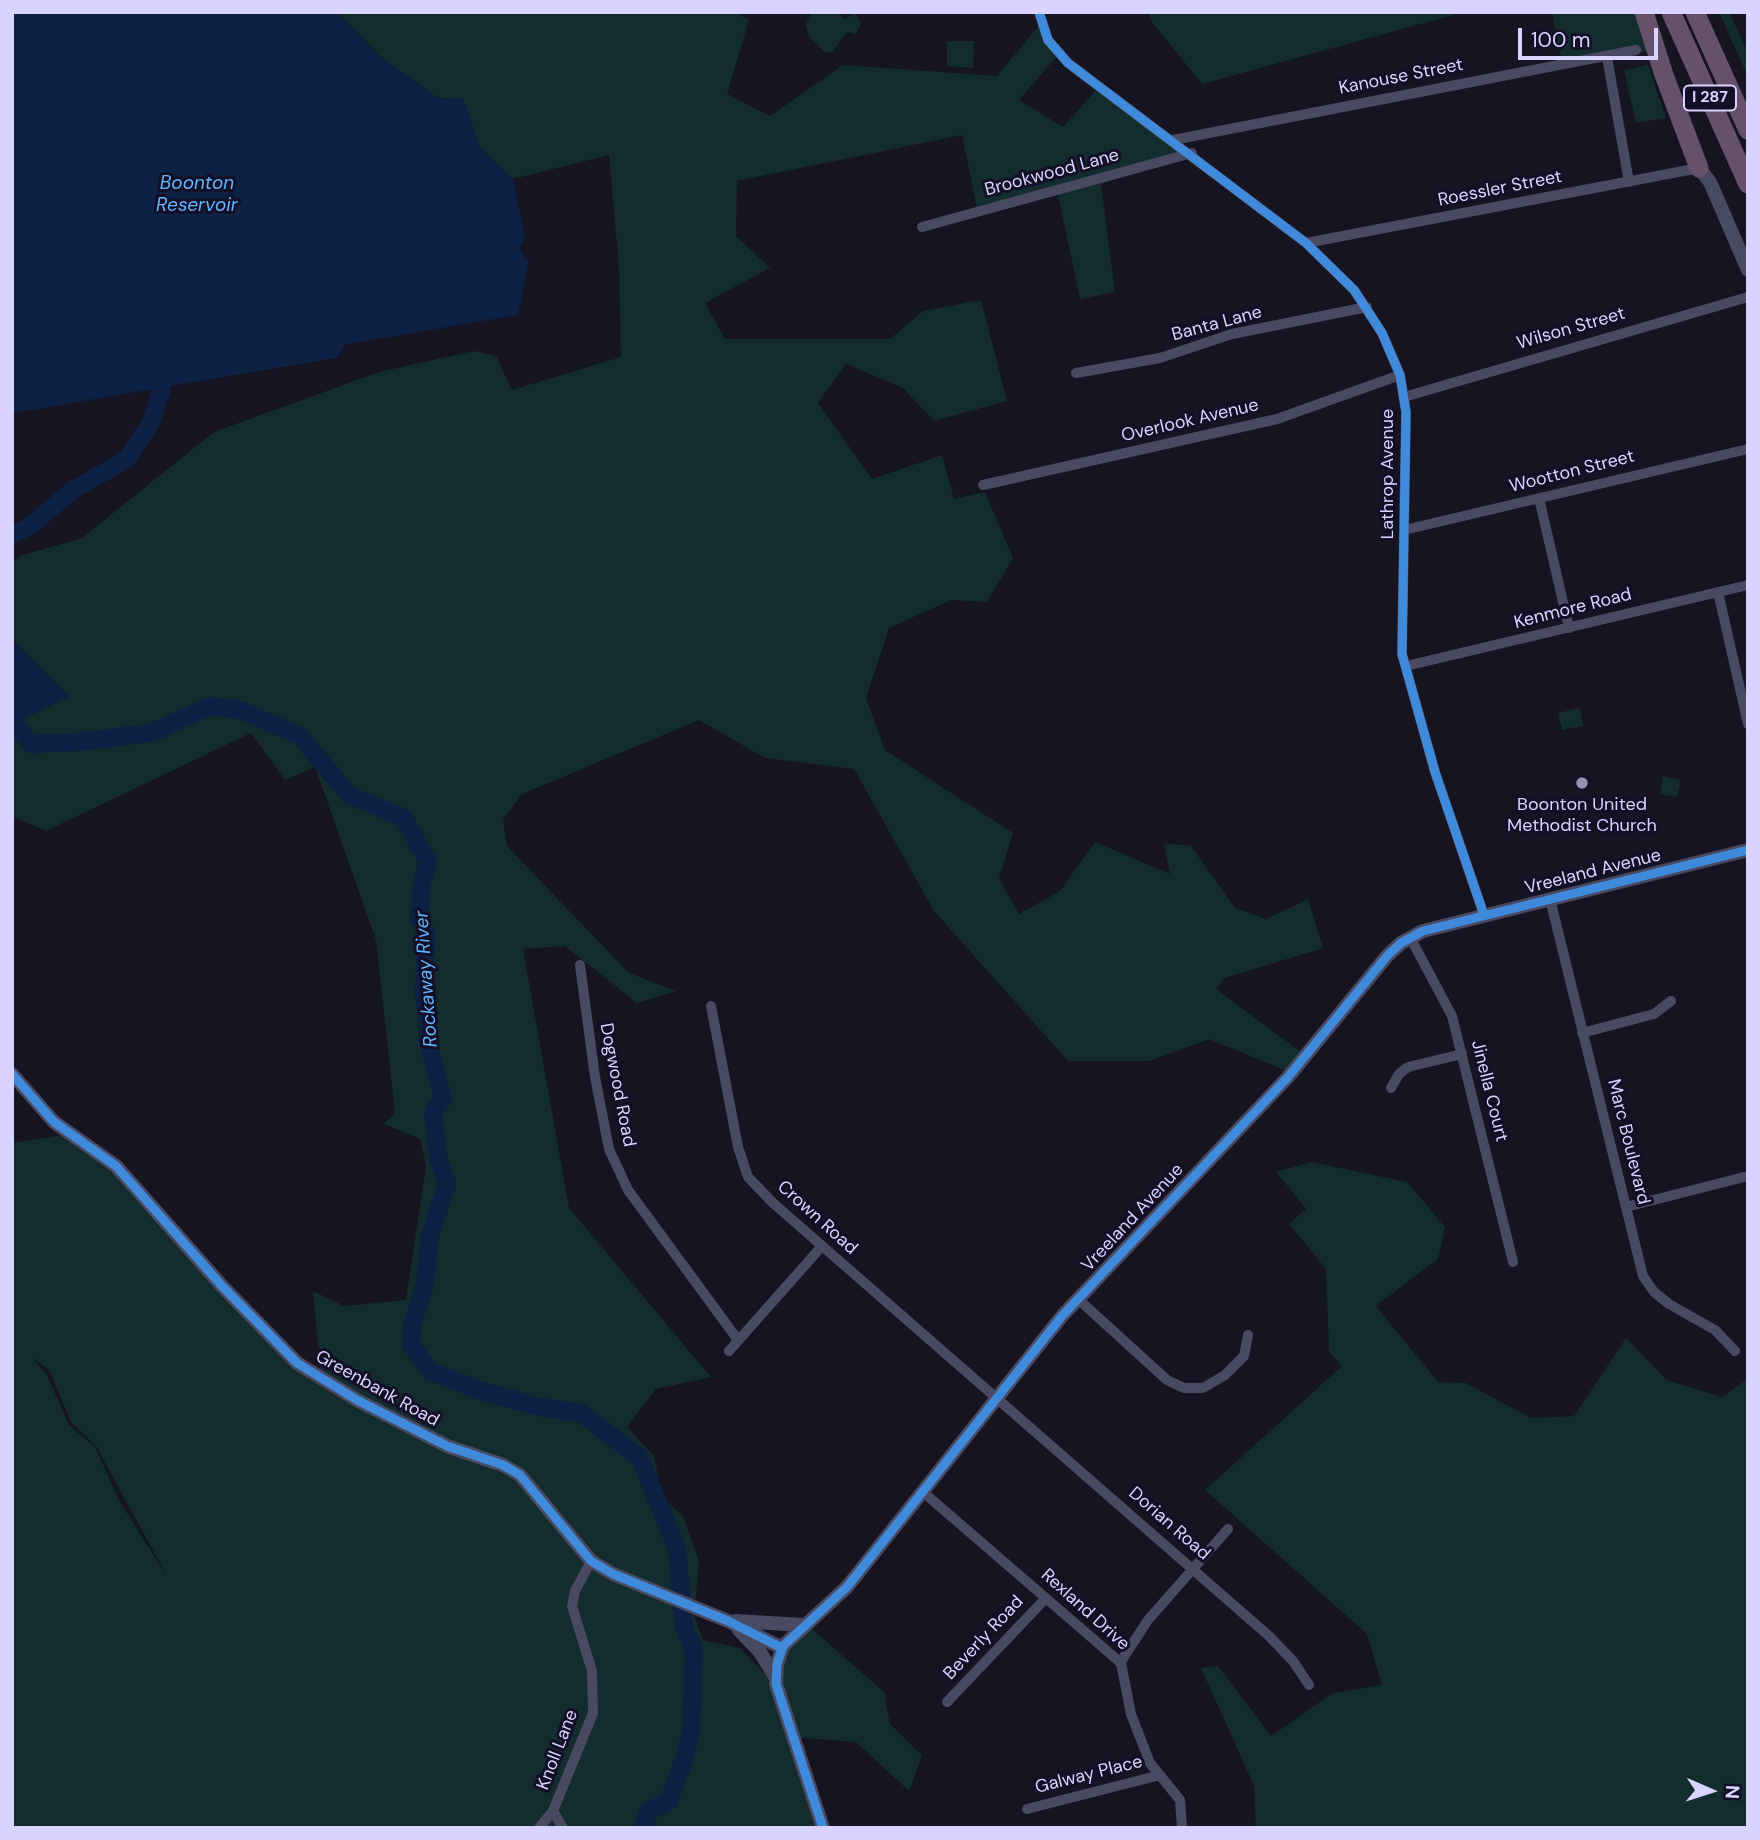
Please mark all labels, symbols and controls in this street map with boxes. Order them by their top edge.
scale bar [1522,14,1662,58]
text: 100 m [1531,26,1591,54]
street label: Kanouse Street [1337,54,1465,100]
road number: I 287 [1684,86,1736,110]
street label: Brookwood Lane [982,145,1122,201]
street label: Roessler Street [1436,166,1564,212]
water label: Boonton Reservoir [156,173,238,217]
street label: Banta Lane [1170,302,1264,346]
street label: Wilson Street [1514,303,1628,355]
street label: Overlook Avenue [1119,395,1261,447]
street label: Lathrop Avenue [1377,409,1399,539]
street label: Wootton Street [1507,446,1637,498]
street label: Kenmore Road [1512,584,1634,634]
marker: Boonton United Methodist Church [1574,775,1590,791]
place label: Boonton United Methodist Church [1507,794,1657,836]
street label: Vreeland Avenue [1523,845,1663,899]
water label: Rockaway River [411,910,443,1048]
street label: Dogwood Road [594,1021,640,1149]
street label: Jinella Court [1466,1038,1512,1144]
street label: Marc Boulevard [1602,1077,1654,1207]
street label: Vreeland Avenue [1077,1160,1189,1276]
street label: Crown Road [772,1176,862,1260]
street label: Greenbank Road [311,1346,443,1432]
street label: Dorian Road [1124,1483,1214,1565]
street label: Rexland Drive [1036,1565,1134,1655]
street label: Beverly Road [939,1591,1029,1685]
street label: Knoll Lane [533,1707,583,1793]
street label: Galway Place [1033,1751,1145,1799]
north arrow [1676,1756,1746,1826]
text: N [1720,1785,1745,1800]

